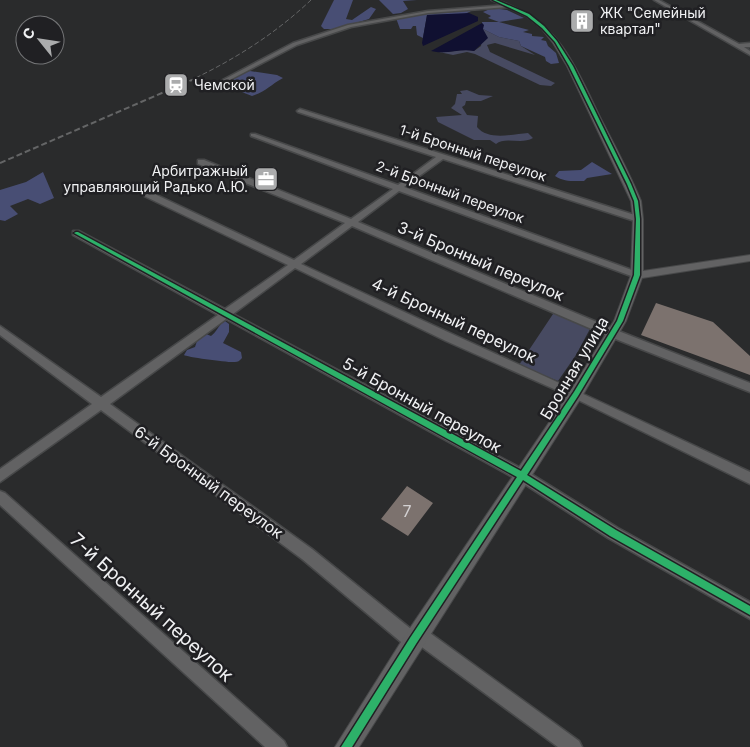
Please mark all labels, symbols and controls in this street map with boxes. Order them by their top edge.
place label: ЖК "Семейный квартал" [600,4,706,37]
building icon: ЖК "Семейный квартал" [569,8,595,34]
north arrow [15,15,65,65]
text: С [18,25,38,42]
station icon: Чемской [163,72,189,98]
place label: Чемской [194,76,255,93]
street label: 1-й Бронный переулок [398,121,549,184]
street label: 2-й Бронный переулок [374,157,527,226]
place label: Арбитражный управляющий Радько А.Ю. [63,162,248,195]
office icon: Арбитражный управляющий Радько А.Ю. [253,166,279,192]
street label: 3-й Бронный переулок [395,217,568,305]
street label: 4-й Бронный переулок [369,273,540,367]
street label: Бронная улица [535,313,613,423]
street label: 5-й Бронный переулок [339,353,505,457]
street label: 6-й Бронный переулок [131,421,288,543]
house number: 7 [402,501,412,521]
street label: 7-й Бронный переулок [65,528,238,687]

